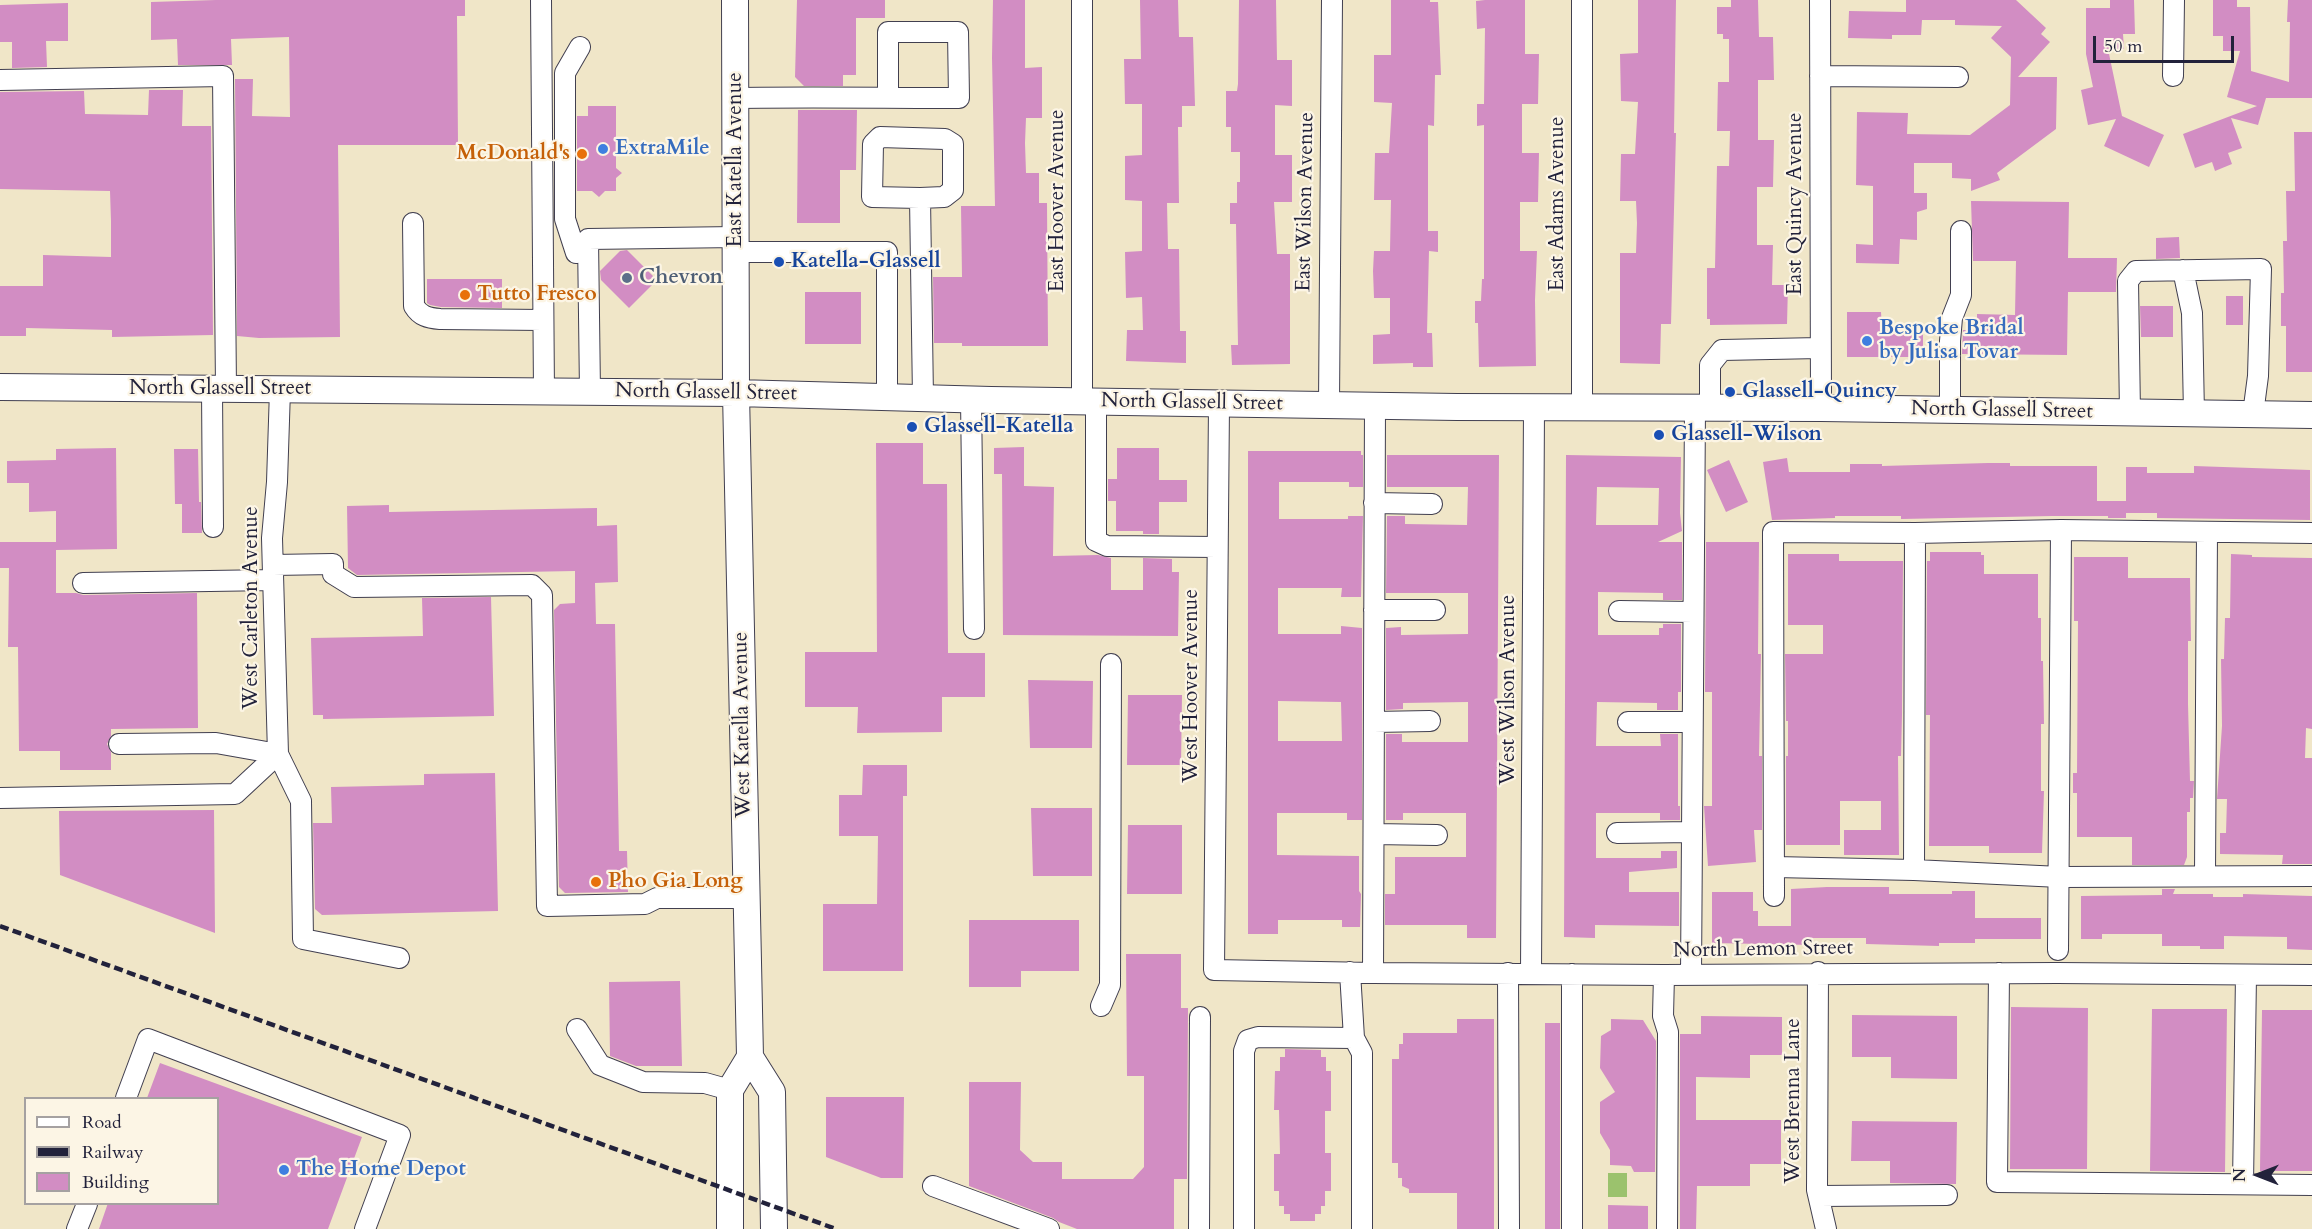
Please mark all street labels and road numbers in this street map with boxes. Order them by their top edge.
street label: East Katella Avenue [723,72,749,248]
street label: East Hoover Avenue [1045,109,1071,293]
street label: East Wilson Avenue [1292,112,1320,292]
street label: East Quincy Avenue [1783,112,1809,296]
street label: East Adams Avenue [1545,116,1571,292]
street label: North Glassell Street [129,376,311,402]
street label: North Glassell Street [615,379,797,407]
street label: North Glassell Street [1101,389,1283,417]
street label: North Glassell Street [1911,397,2093,425]
street label: West Carleton Avenue [239,506,265,710]
street label: West Hoover Avenue [1179,589,1205,783]
street label: West Wilson Avenue [1496,595,1522,785]
street label: West Katella Avenue [729,632,757,818]
street label: North Lemon Street [1673,936,1853,964]
street label: West Brenna Lane [1781,1018,1807,1184]

